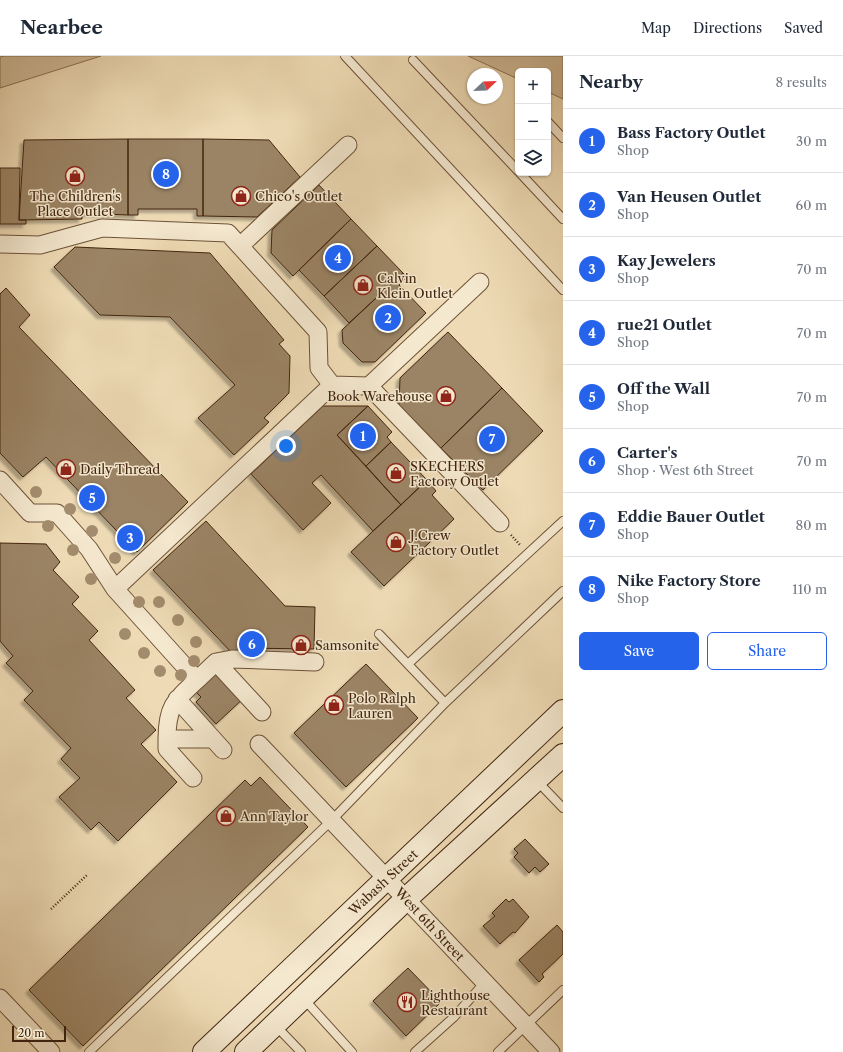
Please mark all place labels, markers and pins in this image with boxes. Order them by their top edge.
pin: 8 [153,159,179,189]
shop icon: The Children's Place Outlet [64,165,86,187]
shop icon: Chico's Outlet [230,185,252,207]
place label: The Children's Place Outlet [29,188,121,219]
place label: Chico's Outlet [255,188,343,204]
pin: 4 [325,243,351,273]
place label: Calvin Klein Outlet [377,270,453,301]
shop icon: Calvin Klein Outlet [352,274,374,296]
pin: 2 [375,303,401,333]
shop icon: Book Warehouse [435,385,457,407]
place label: Book Warehouse [327,388,432,404]
pin: 1 [350,421,376,451]
pin: 7 [479,424,505,454]
shop icon: Daily Thread [55,458,77,480]
place label: SKECHERS Factory Outlet [410,458,500,489]
place label: Daily Thread [80,461,160,477]
shop icon: SKECHERS Factory Outlet [385,462,407,484]
pin: 5 [79,483,105,513]
pin: 3 [117,523,143,553]
place label: J.Crew Factory Outlet [408,527,500,558]
shop icon: J.Crew Factory Outlet [385,531,407,553]
pin: 6 [239,629,265,659]
shop icon: Samsonite [290,634,312,656]
place label: Samsonite [315,637,379,653]
place label: Polo Ralph Lauren [348,690,416,721]
shop icon: Polo Ralph Lauren [323,694,345,716]
shop icon: Ann Taylor [215,805,237,827]
place label: Ann Taylor [239,808,309,824]
place label: Lighthouse Restaurant [421,987,490,1018]
restaurant icon: Lighthouse Restaurant [396,991,418,1013]

